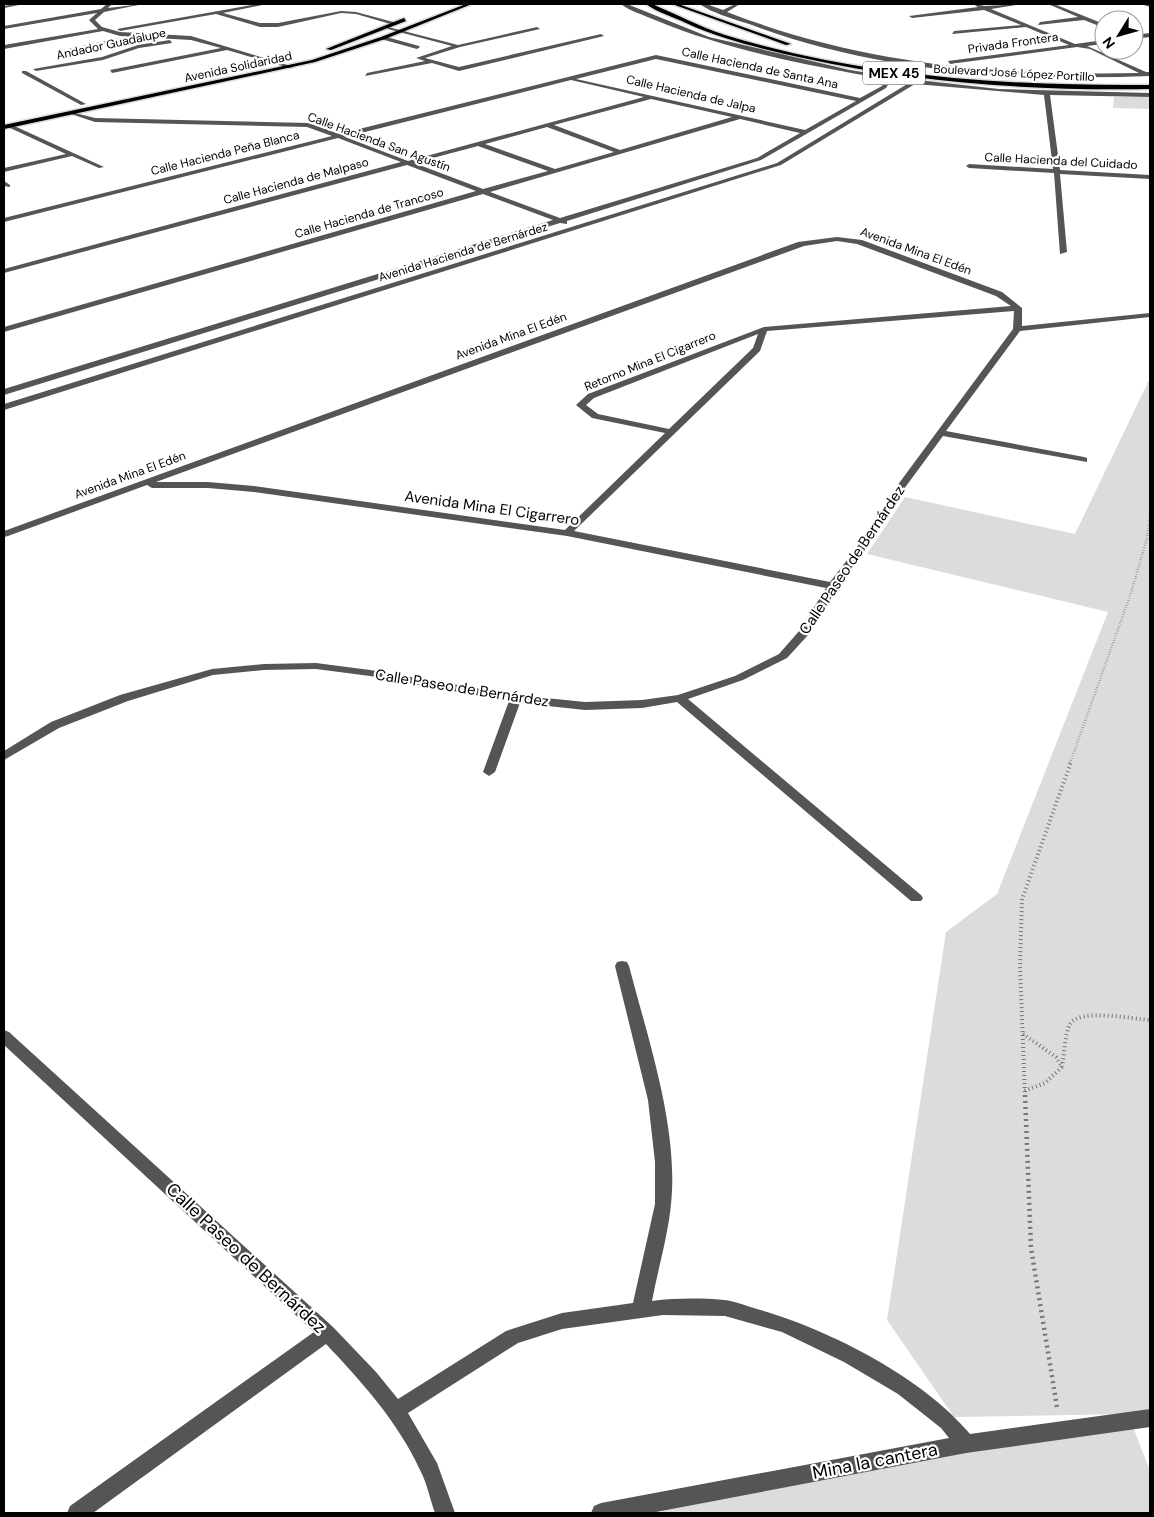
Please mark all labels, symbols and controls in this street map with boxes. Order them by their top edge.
north arrow [1094,10,1144,60]
street label: Andador Guadalupe [55,25,167,63]
street label: Privada Frontera [967,29,1059,57]
text: N [1098,33,1119,52]
street label: Calle Hacienda de Santa Ana [680,44,840,92]
street label: Avenida Solidaridad [183,48,293,86]
street label: Boulevard José López Portillo [933,61,1095,85]
road number: MEX 45 [863,62,925,84]
street label: Calle Hacienda de Jalpa [625,71,757,117]
street label: Calle Hacienda San Agustín [305,109,453,175]
street label: Calle Hacienda Peña Blanca [149,127,301,179]
street label: Calle Hacienda del Cuidado [984,149,1138,173]
street label: Calle Hacienda de Malpaso [222,154,370,208]
street label: Calle Hacienda de Trancoso [293,184,445,242]
street label: Avenida Hacienda de Bernárdez [376,219,550,285]
street label: Avenida Mina El Edén [858,223,974,279]
street label: Avenida Mina El Edén [453,308,569,364]
street label: Retorno Mina El Cigarrero [582,327,718,395]
street label: Avenida Mina El Edén [72,447,188,503]
street label: Calle Paseo de Bernárdez [795,482,909,638]
street label: Avenida Mina El Cigarrero [403,486,581,530]
street label: Calle Paseo de Bernárdez [374,664,550,712]
street label: Calle Paseo de Bernárdez [161,1177,331,1339]
street label: Mina la cantera [810,1437,940,1485]

